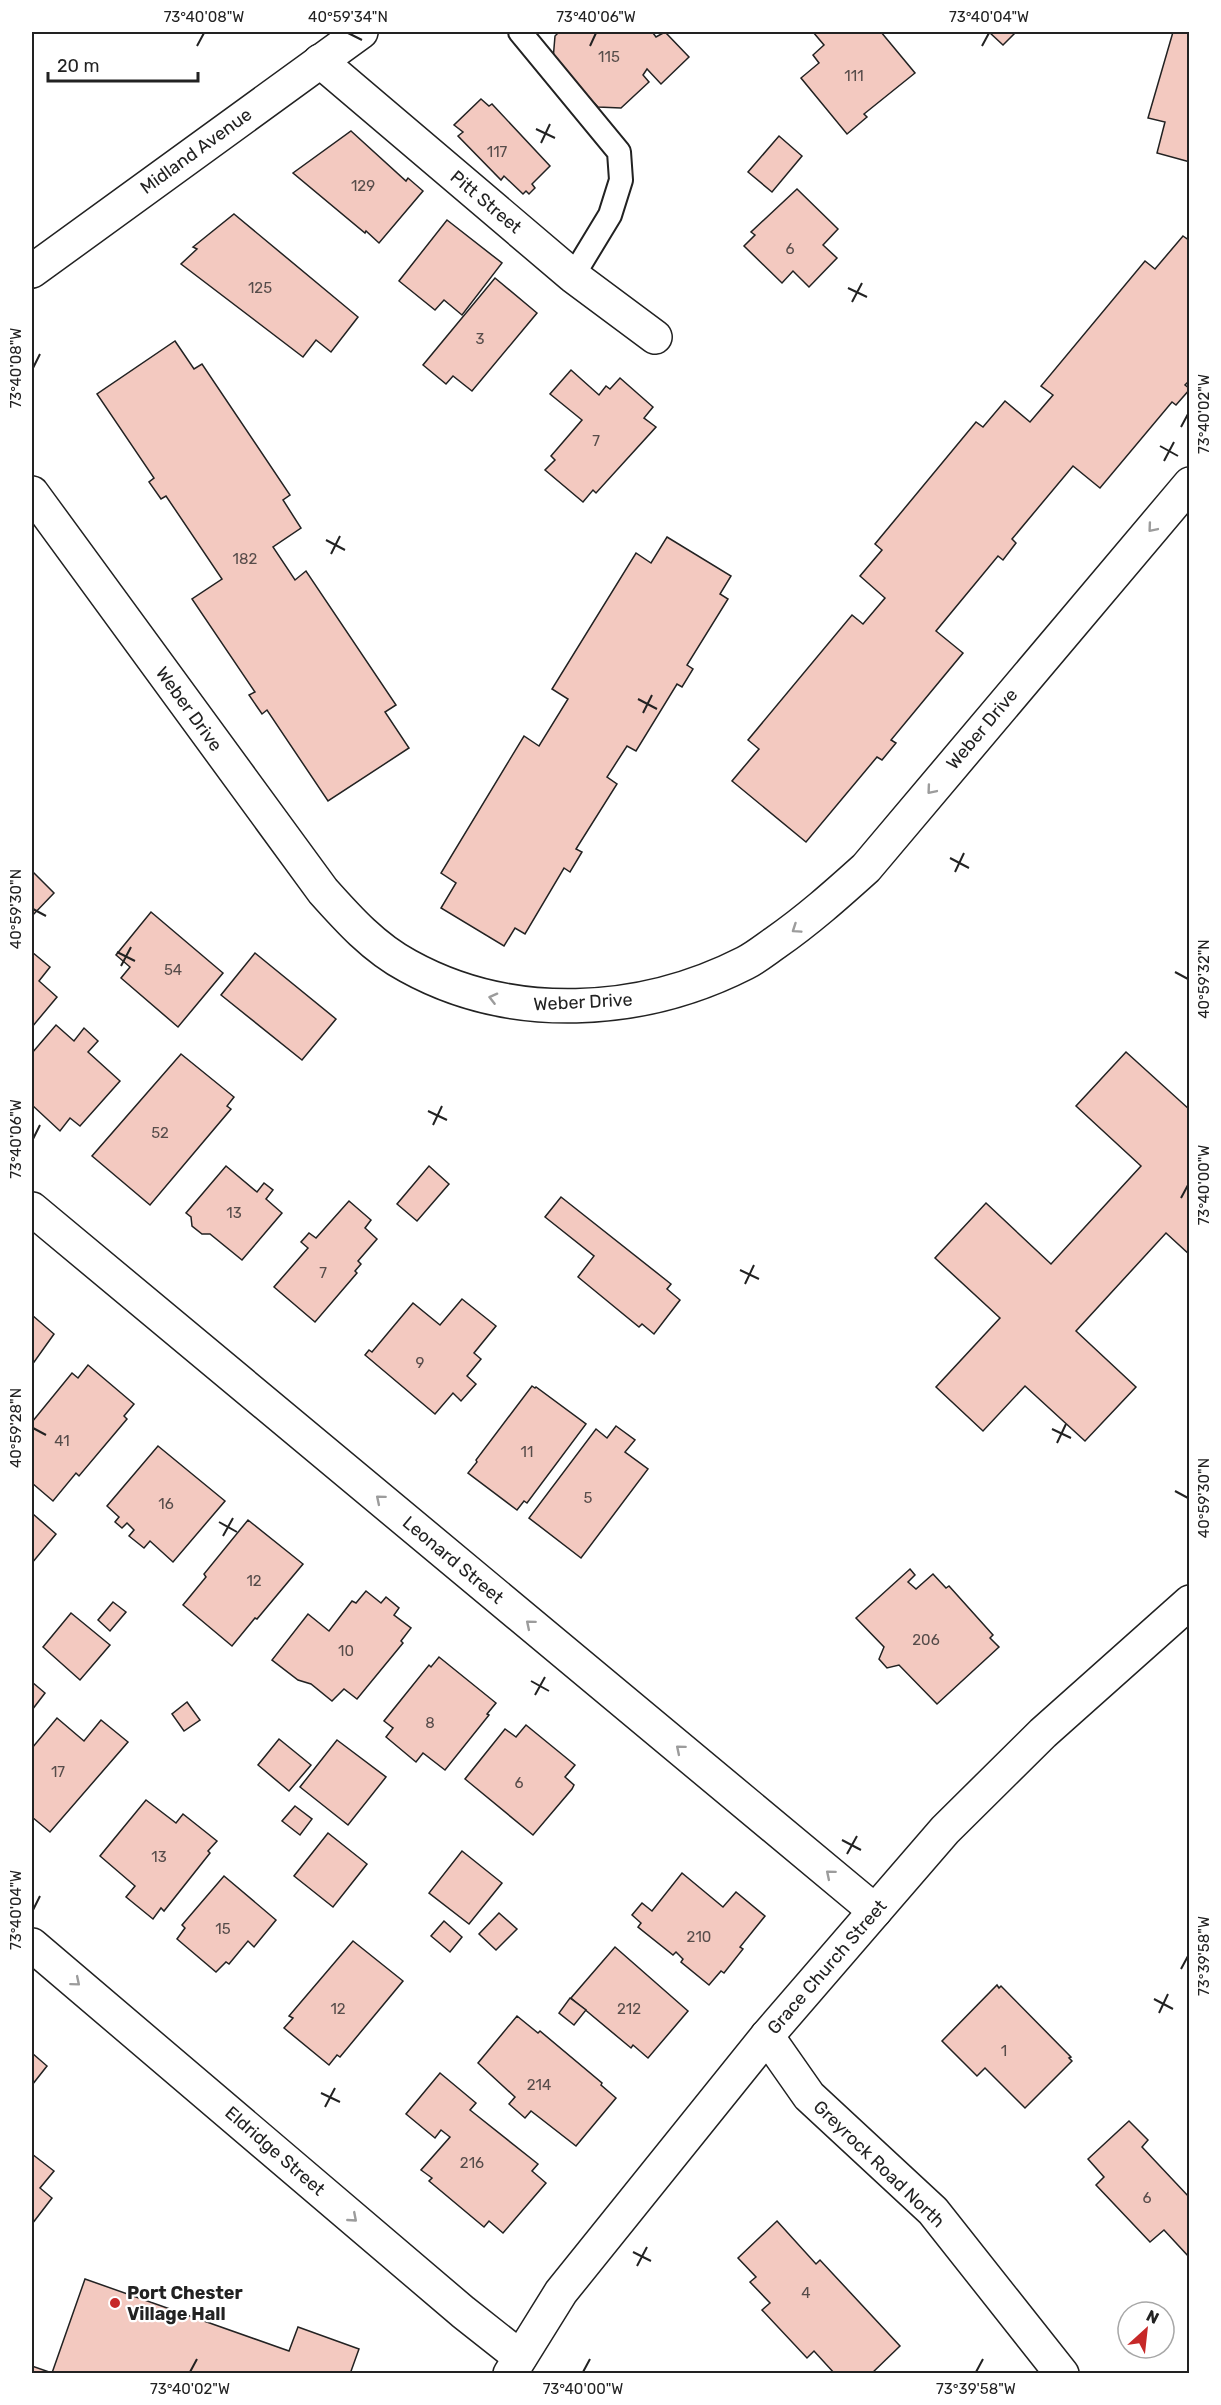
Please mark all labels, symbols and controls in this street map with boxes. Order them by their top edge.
text: 73°40'08"W [164,8,244,26]
text: 40°59'34"N [308,8,388,26]
text: 73°40'06"W [556,8,636,26]
text: 73°40'04"W [949,8,1029,26]
scale bar [48,45,198,83]
house number: 115 [598,48,620,66]
text: 20 m [57,55,99,77]
house number: 111 [844,67,864,85]
street label: Midland Avenue [136,103,256,199]
house number: 117 [487,143,508,161]
street label: Pitt Street [446,166,526,238]
house number: 129 [351,177,375,195]
house number: 6 [785,240,795,258]
house number: 125 [248,279,272,297]
text: 73°40'08"W [7,328,25,408]
house number: 3 [475,330,485,348]
text: 73°40'02"W [1195,374,1213,454]
house number: 7 [592,432,600,450]
one-way arrow [1148,521,1159,532]
house number: 182 [233,550,258,568]
street label: Weber Drive [151,662,227,756]
street label: Weber Drive [942,684,1022,774]
one-way arrow [928,783,939,794]
text: 40°59'30"N [7,869,25,949]
one-way arrow [791,922,802,933]
text: 40°59'32"N [1195,939,1213,1019]
house number: 54 [164,961,182,979]
street label: Weber Drive [533,988,633,1016]
one-way arrow [488,992,498,1005]
text: 73°40'06"W [7,1099,25,1179]
house number: 52 [151,1124,169,1142]
text: 73°40'00"W [1195,1145,1213,1225]
house number: 13 [226,1204,242,1222]
house number: 7 [319,1264,327,1282]
house number: 9 [416,1354,425,1372]
text: 40°59'28"N [7,1388,25,1468]
house number: 41 [54,1432,70,1450]
house number: 11 [521,1443,533,1461]
text: 40°59'30"N [1195,1458,1213,1538]
house number: 5 [584,1489,593,1507]
house number: 16 [158,1495,174,1513]
one-way arrow [376,1496,387,1507]
street label: Leonard Street [398,1511,508,1609]
house number: 12 [246,1572,262,1590]
one-way arrow [526,1620,537,1631]
house number: 206 [912,1631,940,1649]
house number: 10 [338,1642,354,1660]
house number: 8 [425,1714,435,1732]
one-way arrow [676,1745,687,1756]
house number: 17 [51,1763,65,1781]
house number: 6 [514,1774,524,1792]
house number: 13 [151,1848,167,1866]
text: 73°40'04"W [7,1870,25,1950]
one-way arrow [826,1870,837,1881]
street label: Grace Church Street [763,1895,891,2039]
text: 73°39'58"W [1195,1916,1213,1996]
house number: 15 [215,1920,231,1938]
house number: 210 [687,1928,711,1946]
one-way arrow [69,1975,80,1986]
house number: 12 [330,2000,346,2018]
house number: 212 [617,2000,641,2018]
house number: 1 [1001,2042,1007,2060]
house number: 214 [527,2076,551,2094]
street label: Greyrock Road North [809,2096,949,2232]
street label: Eldridge Street [221,2102,329,2200]
house number: 216 [460,2154,484,2172]
house number: 6 [1142,2189,1152,2207]
one-way arrow [346,2211,357,2222]
place label: Port Chester Village Hall [127,2282,243,2325]
house number: 4 [801,2284,811,2302]
marker: Port Chester Village Hall [108,2296,122,2310]
north arrow [1116,2300,1176,2360]
text: N [1143,2306,1162,2328]
text: 73°40'02"W [150,2380,230,2398]
text: 73°40'00"W [543,2380,623,2398]
text: 73°39'58"W [936,2380,1016,2398]

